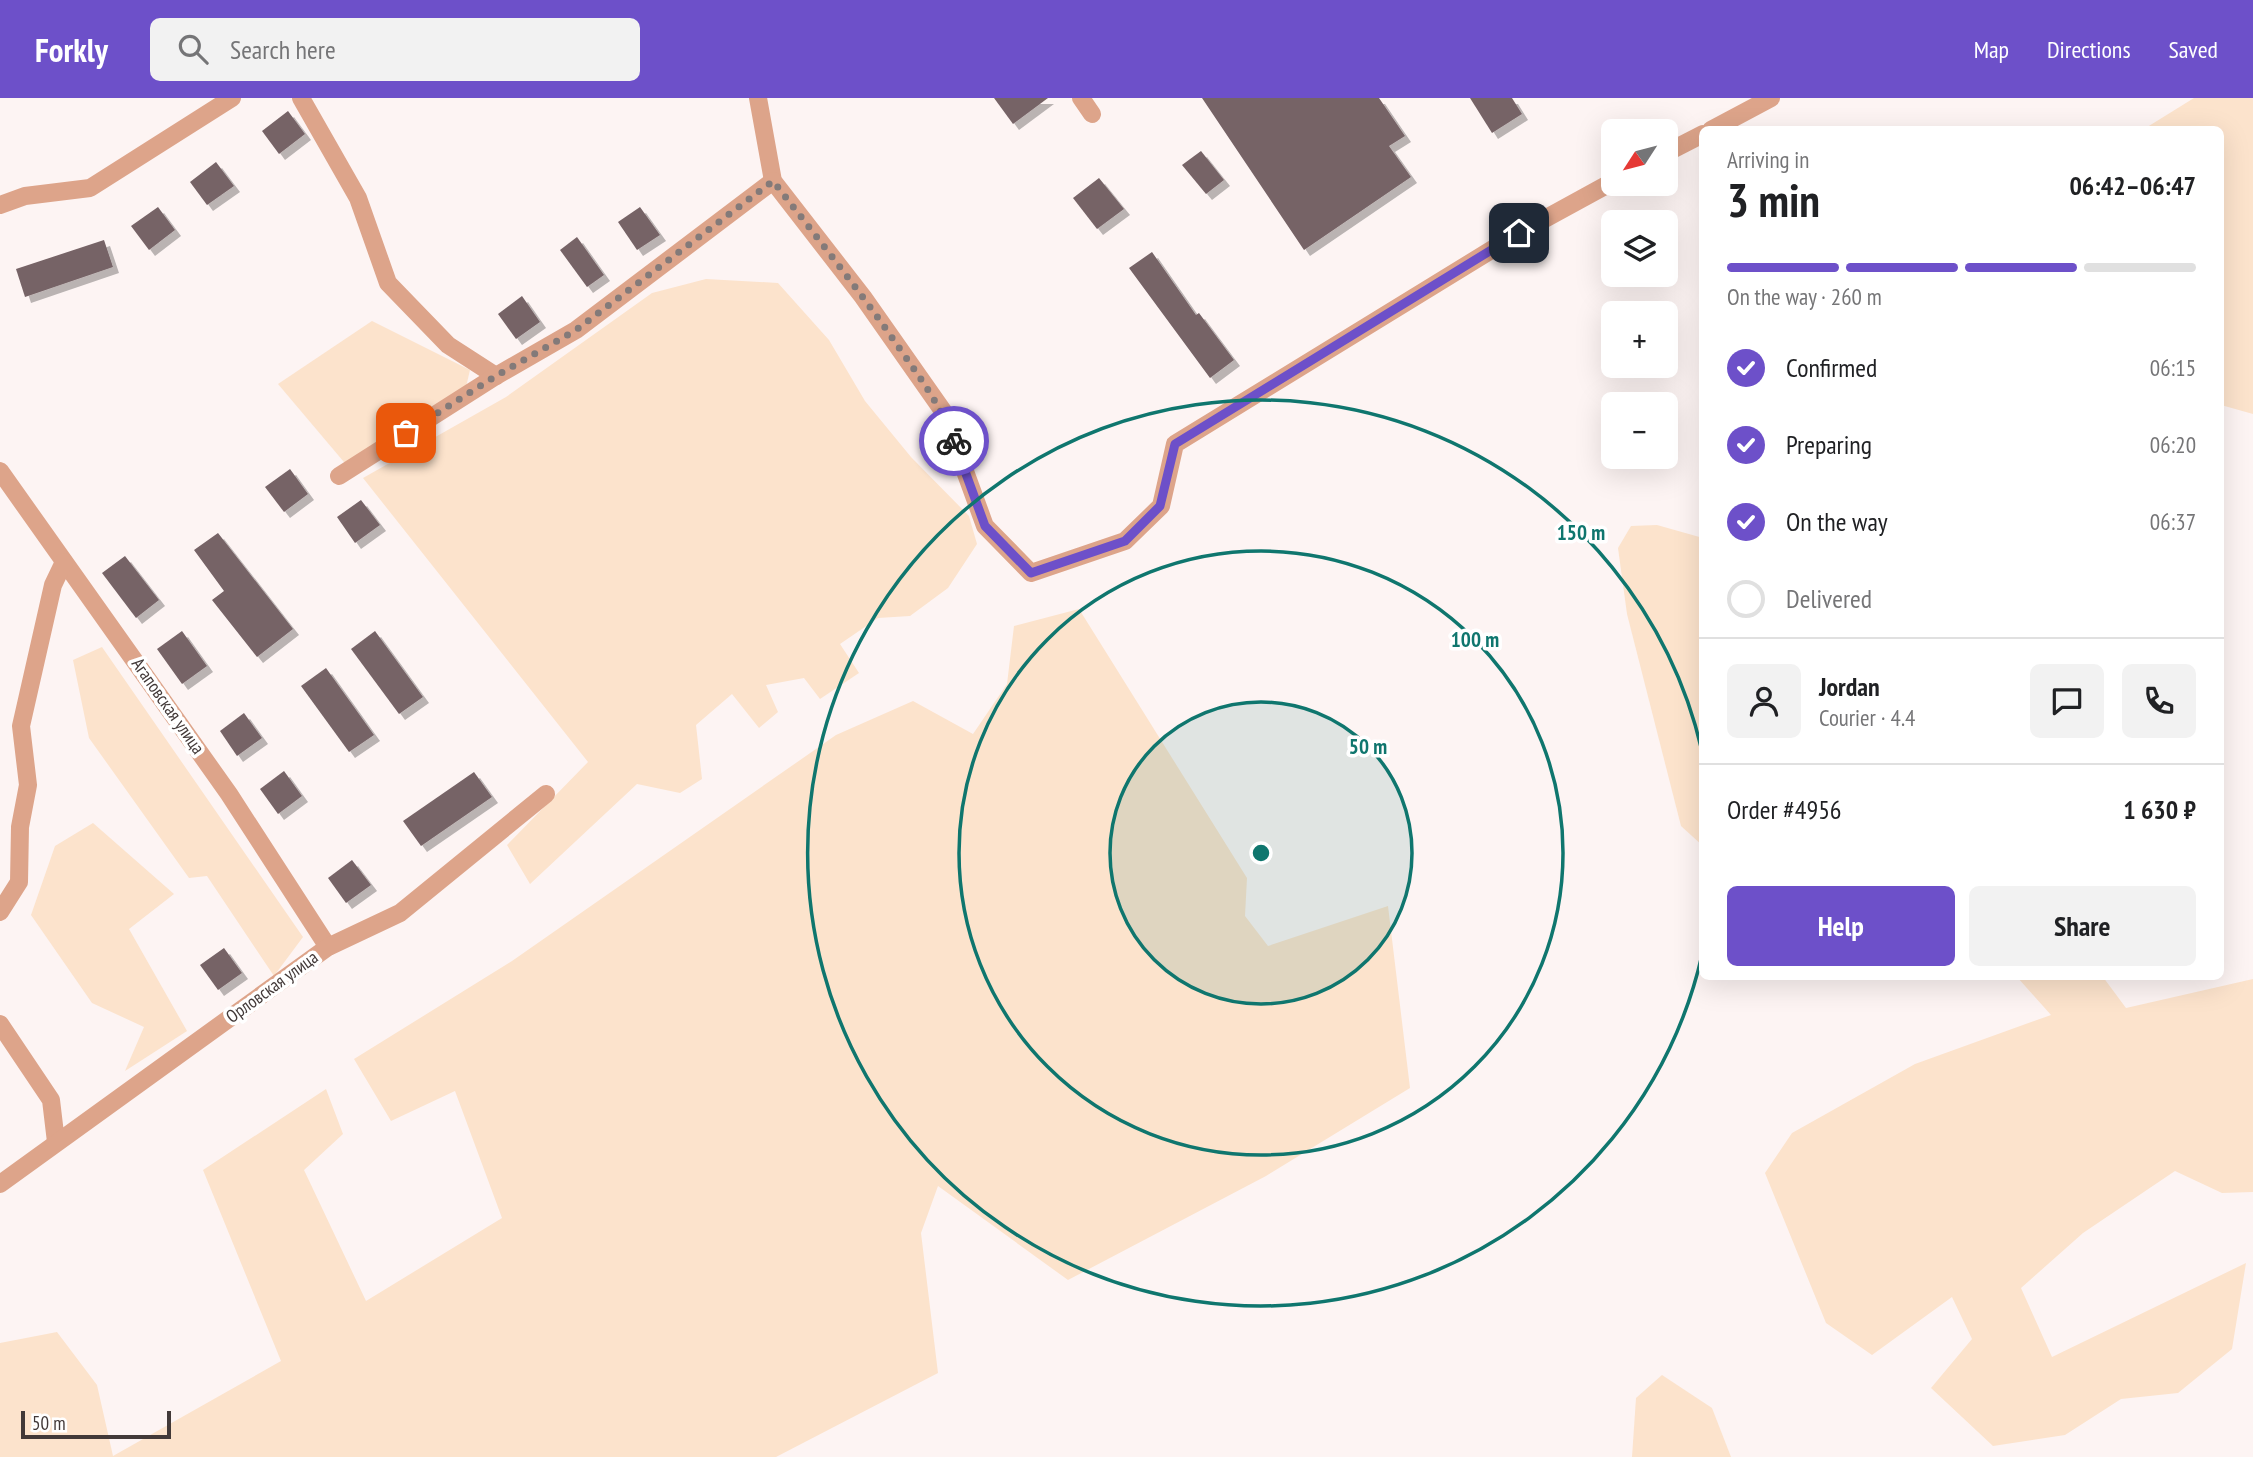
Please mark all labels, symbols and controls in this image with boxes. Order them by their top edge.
search box [150,18,640,81]
text: Forkly [35,28,108,71]
icon: search [174,30,212,68]
text: Search here [230,33,336,66]
text: Map [1974,34,2009,65]
text: Directions [2047,34,2131,65]
text: Saved [2169,34,2218,65]
north arrow [1601,119,1678,196]
map controls [1601,119,1678,469]
text: Arriving in [1727,145,1809,174]
text: 06:42–06:47 [2069,169,2196,202]
text: 3 min [1727,170,1820,230]
pin [1489,203,1549,263]
button: layers [1601,210,1678,287]
icon: home [1500,214,1538,252]
text: On the way · 260 m [1727,282,1882,311]
button: + [1601,301,1678,378]
icon: check [1727,349,1765,387]
text: Confirmed [1786,351,1877,384]
text: 06:15 [2150,353,2196,382]
button: − [1601,392,1678,469]
pin [376,403,436,463]
courier [919,406,989,476]
icon: bag [387,414,425,452]
icon: bike [935,422,973,460]
icon: check [1727,426,1765,464]
text: Preparing [1786,428,1872,461]
text: 06:20 [2150,430,2196,459]
icon: check [1727,503,1765,541]
text: On the way [1786,505,1888,538]
text: 06:37 [2150,507,2196,536]
text: 150 m [1557,519,1605,546]
text: Delivered [1786,582,1872,615]
text: 100 m [1451,626,1499,653]
street label: Агаповская улица [127,653,210,758]
button: person [1727,664,1801,738]
button: chat [2030,664,2104,738]
button: phone [2122,664,2196,738]
text: Jordan [1819,670,1880,703]
text: Courier · 4.4 [1819,703,1915,732]
text: 50 m [1349,733,1387,760]
text: Order #4956 [1727,793,1842,826]
text: 1 630 ₽ [2123,793,2196,826]
centre of rings [1249,841,1273,865]
button: Help [1727,886,1955,966]
button: Share [1969,886,2196,966]
street label: Орловская улица [221,945,322,1028]
scale bar [21,1408,172,1440]
text: 50 m [32,1411,66,1435]

